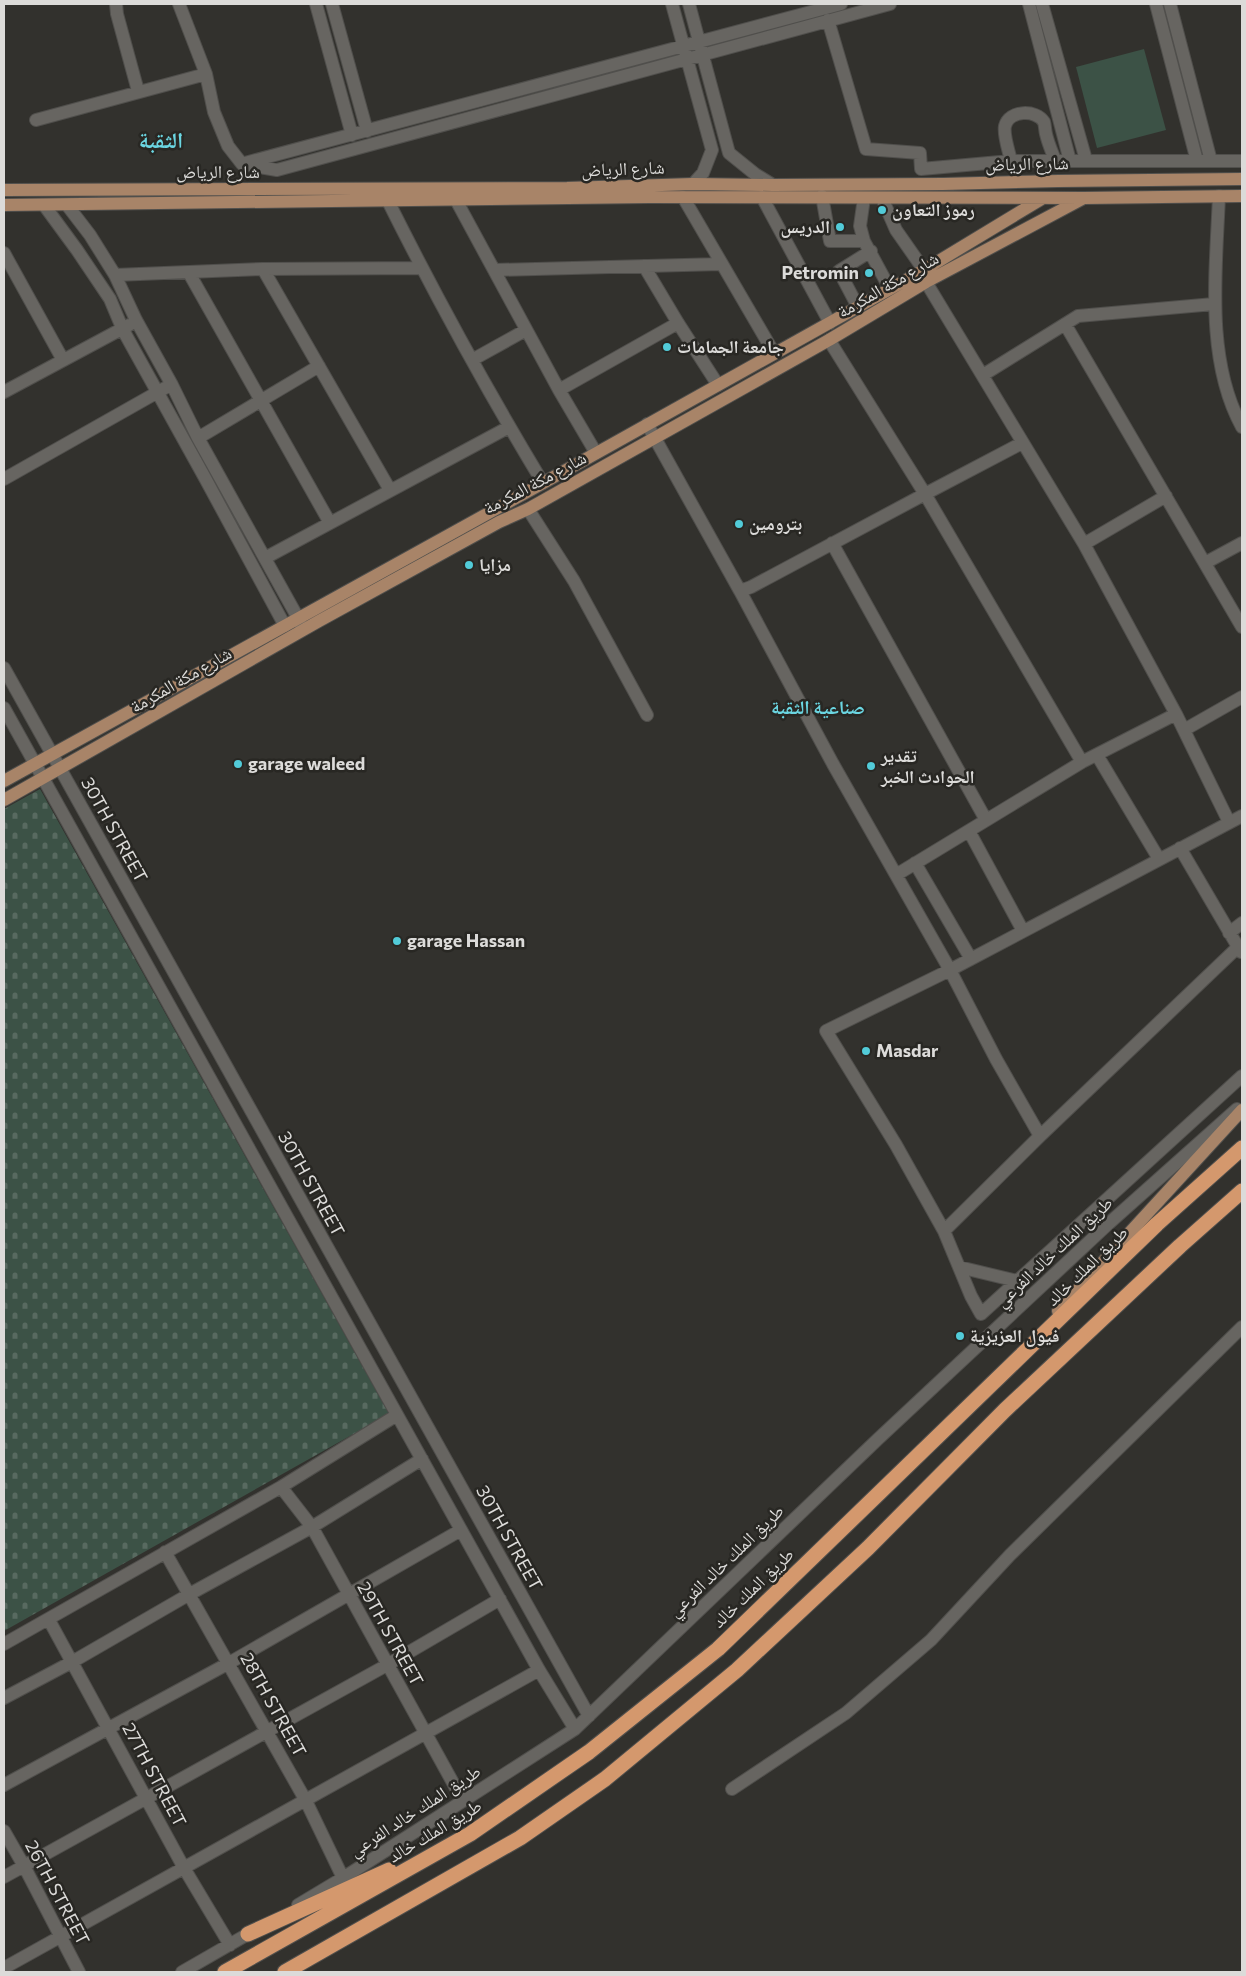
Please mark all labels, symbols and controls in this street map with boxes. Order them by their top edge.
district label: الثقبة [139,126,183,154]
street label: شارع الرياض [985,151,1069,176]
street label: شارع الرياض [581,156,665,181]
street label: شارع الرياض [176,160,260,183]
place label: رموز التعاون [892,198,975,221]
marker: رموز التعاون [876,204,888,216]
place label: الدريس [781,215,830,238]
marker: الدريس [834,221,846,233]
street label: شارع مكة المكرمة [833,246,942,323]
place label: Petromin [781,261,859,283]
marker: Petromin [863,267,875,279]
place label: جامعة الجمامات [677,335,784,357]
marker: جامعة الجمامات [661,341,673,353]
street label: شارع مكة المكرمة [479,446,590,519]
place label: بترومين [749,512,802,535]
marker: بترومين [733,518,745,530]
place label: مزايا [479,553,511,575]
marker: مزايا [463,559,475,571]
street label: شارع مكة المكرمة [126,641,235,718]
district label: صناعية الثقبة [771,695,865,719]
place label: تقدير الحوادث الخبر [880,744,975,788]
place label: garage waleed [248,752,365,774]
marker: garage waleed [232,758,244,770]
marker: تقدير الحوادث الخبر [865,760,877,772]
street label: 30TH STREET [77,773,153,886]
place label: garage Hassan [407,929,525,951]
marker: garage Hassan [391,935,403,947]
place label: Masdar [876,1039,939,1061]
marker: Masdar [860,1045,872,1057]
street label: 30TH STREET [274,1127,350,1240]
street label: طريق الملك خالد الفرعي [991,1192,1117,1312]
street label: طريق الملك خالد [1042,1222,1132,1310]
place label: فيول العزيزية [970,1324,1059,1347]
marker: فيول العزيزية [954,1330,966,1342]
street label: 30TH STREET [472,1481,548,1594]
street label: طريق الملك خالد الفرعي [664,1500,788,1622]
street label: طريق الملك خالد [708,1544,798,1632]
street label: 29TH STREET [353,1578,429,1689]
street label: 28TH STREET [236,1649,312,1760]
street label: 27TH STREET [118,1719,192,1830]
street label: طريق الملك خالد الفرعي [345,1760,485,1862]
street label: طريق الملك خالد [384,1795,486,1867]
street label: 26TH STREET [21,1836,95,1949]

